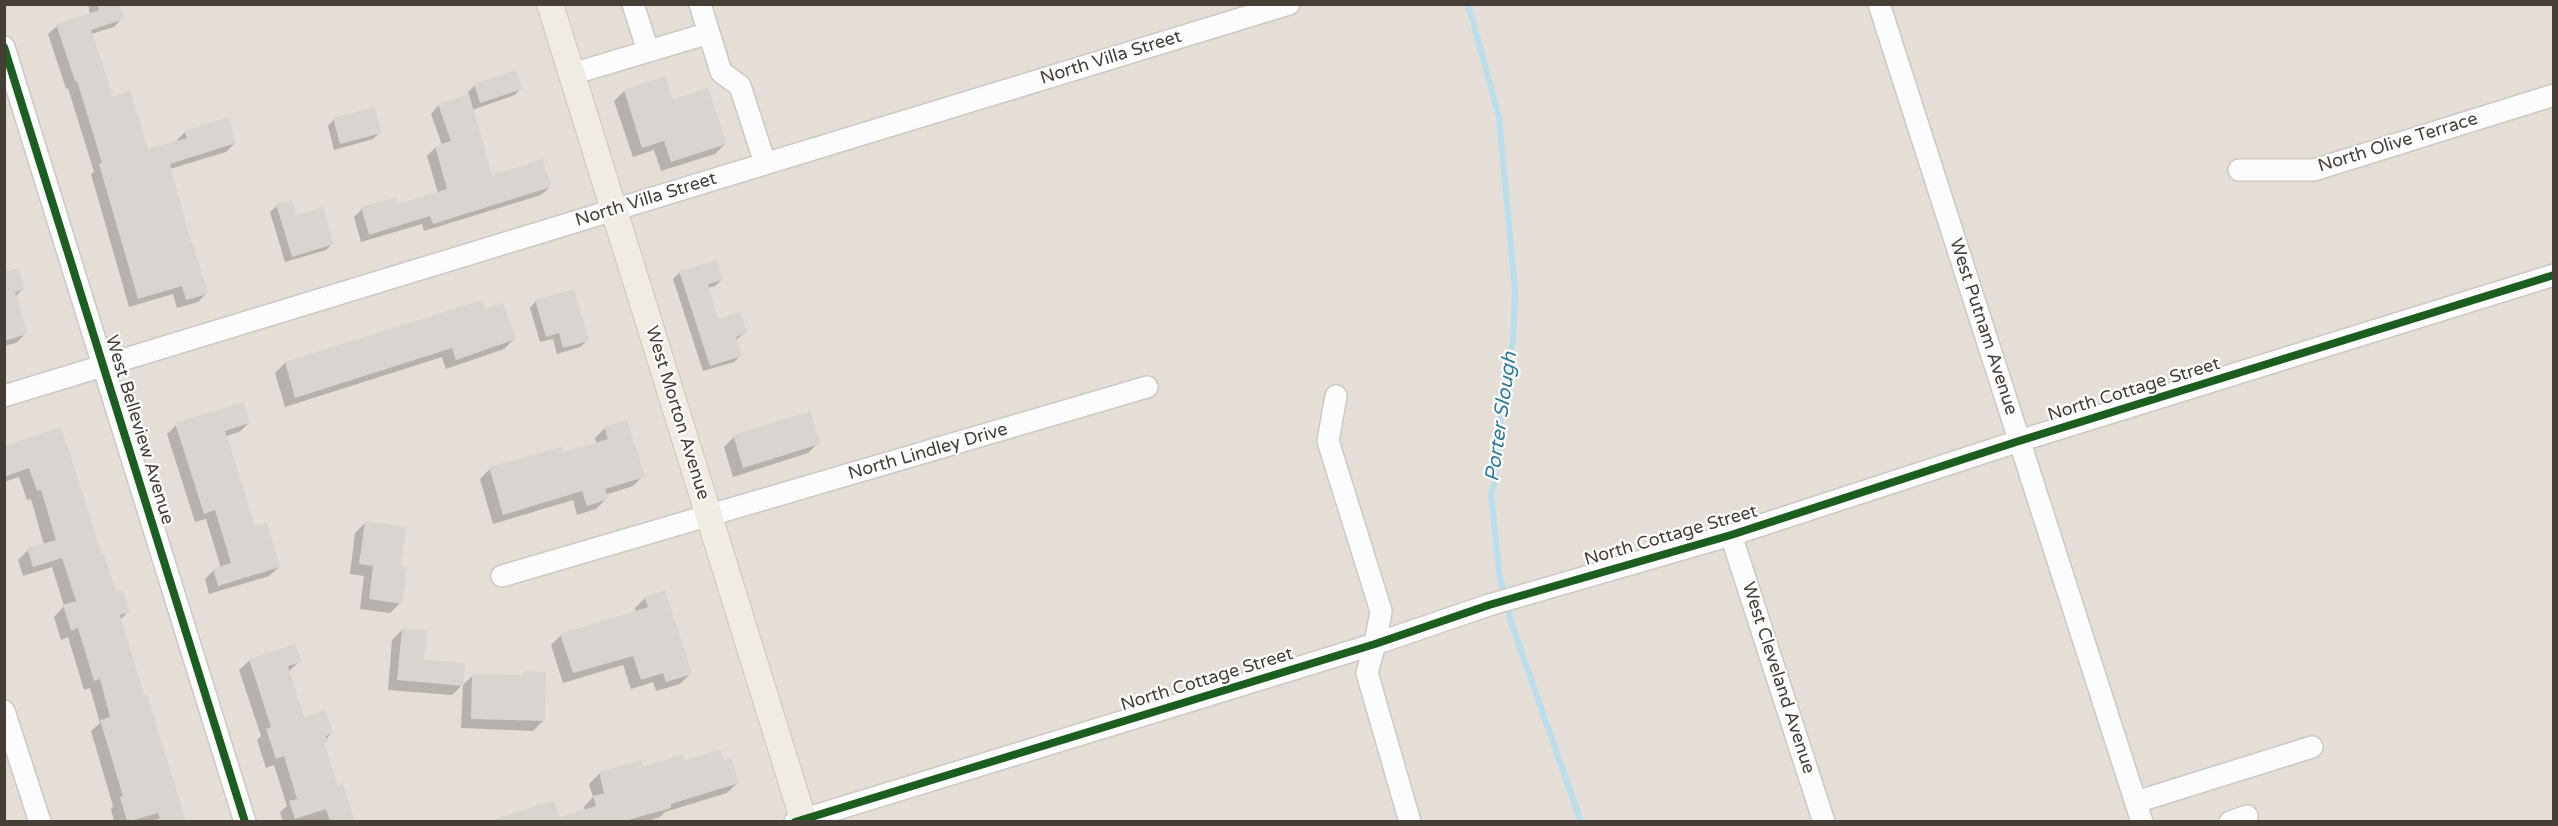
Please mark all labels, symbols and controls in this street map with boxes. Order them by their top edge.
street label: North Villa Street [1038,26,1184,90]
street label: North Olive Terrace [2316,108,2480,178]
street label: North Villa Street [573,168,719,232]
street label: West Putnam Avenue [1944,236,2022,418]
street label: West Morton Avenue [640,324,714,502]
street label: West Belleview Avenue [100,333,178,527]
water label: Porter Slough [1481,350,1523,484]
street label: North Cottage Street [2045,353,2223,427]
street label: North Lindley Drive [846,419,1010,485]
street label: North Cottage Street [1582,501,1760,571]
street label: West Cleveland Avenue [1737,579,1819,777]
street label: North Cottage Street [1118,643,1296,717]

